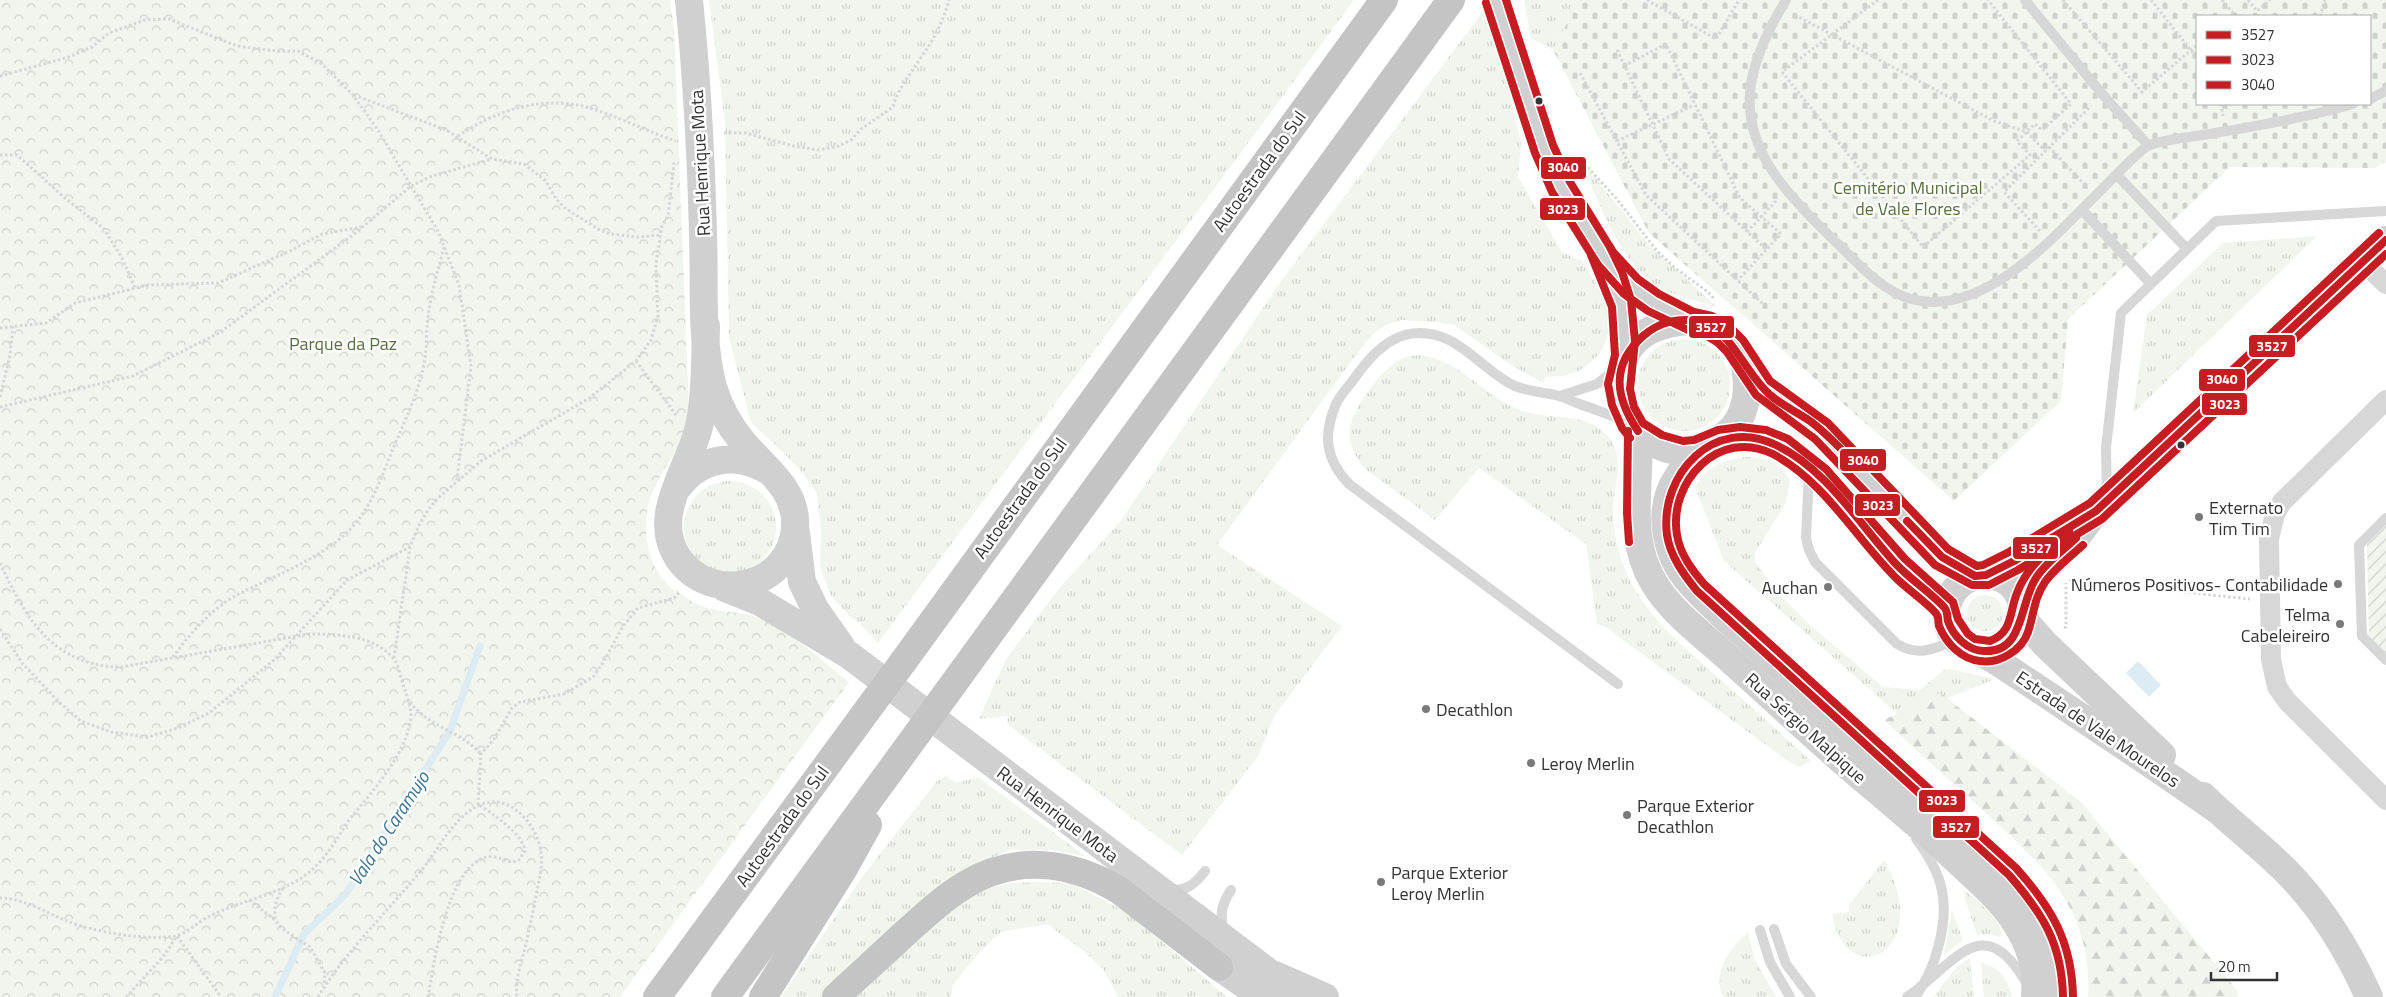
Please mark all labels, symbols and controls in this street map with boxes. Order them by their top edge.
legend [2196,15,2371,105]
text: 3527 [2241,23,2275,46]
text: 3023 [2241,48,2275,71]
text: 3040 [2241,73,2275,96]
street label: Rua Henrique Mota [683,89,717,237]
unlabelled marker [1534,96,1544,106]
street label: Autoestrada do Sul [1206,105,1312,237]
line badge: 3040 [1540,156,1587,180]
text: 3040 [1547,156,1579,177]
park label: Cemitério Municipal de Vale Flores [1833,174,1983,222]
line badge: 3023 [1539,197,1586,221]
text: 3023 [1547,198,1579,219]
line badge: 3527 [1688,315,1735,339]
text: 3527 [1695,316,1727,337]
park label: Parque da Paz [289,330,397,357]
line badge: 3527 [2248,334,2296,358]
text: 3527 [2256,335,2288,356]
line badge: 3040 [2198,368,2246,392]
text: 3040 [2206,368,2238,389]
line badge: 3023 [2201,392,2248,416]
text: 3023 [2209,393,2241,414]
street label: Autoestrada do Sul [967,432,1073,564]
unlabelled marker [2176,440,2186,450]
line badge: 3040 [1839,448,1887,472]
text: 3040 [1847,449,1879,470]
line badge: 3023 [1854,493,1901,517]
text: 3023 [1862,494,1894,515]
place label: Externato Tim Tim [2209,494,2283,542]
marker: Externato Tim Tim [2193,511,2205,523]
line badge: 3527 [2012,536,2059,560]
text: 3527 [2020,537,2052,558]
place label: Números Positivos- Contabilidade [2071,571,2328,598]
place label: Auchan [1762,574,1818,601]
marker: Números Positivos- Contabilidade [2332,578,2344,590]
marker: Auchan [1822,581,1834,593]
place label: Telma Cabeleireiro [2241,601,2330,649]
marker: Telma Cabeleireiro [2334,618,2346,630]
street label: Estrada de Vale Mourelos [2011,664,2185,794]
street label: Rua Sérgio Malpique [1739,666,1873,790]
place label: Decathlon [1436,696,1513,723]
marker: Decathlon [1420,703,1432,715]
place label: Leroy Merlin [1541,750,1635,777]
marker: Leroy Merlin [1525,757,1537,769]
street label: Rua Henrique Mota [991,759,1125,869]
street label: Autoestrada do Sul [729,760,835,892]
water label: Vala do Caramujo [340,764,436,891]
line badge: 3023 [1918,789,1966,813]
text: 3023 [1926,789,1958,810]
place label: Parque Exterior Decathlon [1637,792,1754,840]
marker: Parque Exterior Decathlon [1621,809,1633,821]
line badge: 3527 [1932,815,1980,839]
text: 3527 [1940,816,1972,837]
place label: Parque Exterior Leroy Merlin [1391,859,1508,907]
marker: Parque Exterior Leroy Merlin [1375,876,1387,888]
scale bar [2211,950,2277,982]
text: 20 m [2218,955,2251,978]

